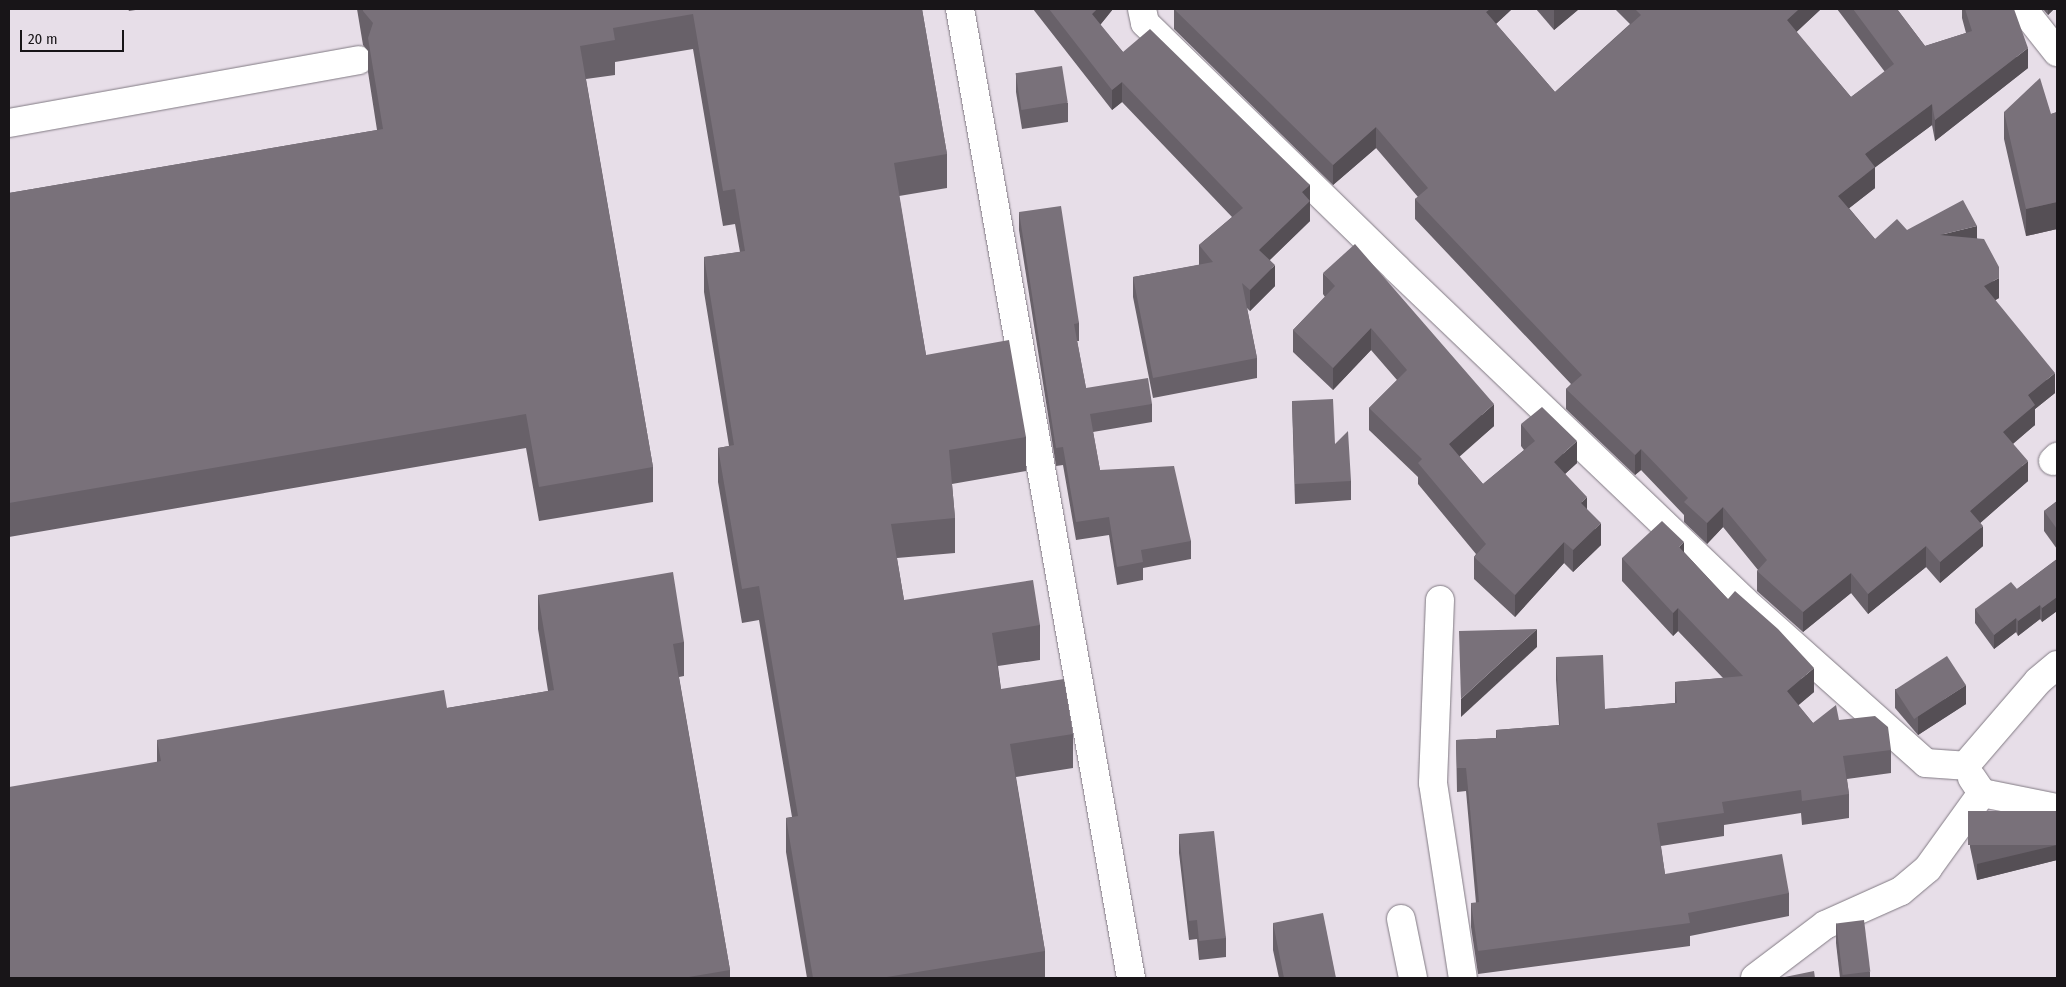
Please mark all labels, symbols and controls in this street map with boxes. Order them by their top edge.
scale bar [22,20,126,52]
text: 20 m [28,30,58,48]

